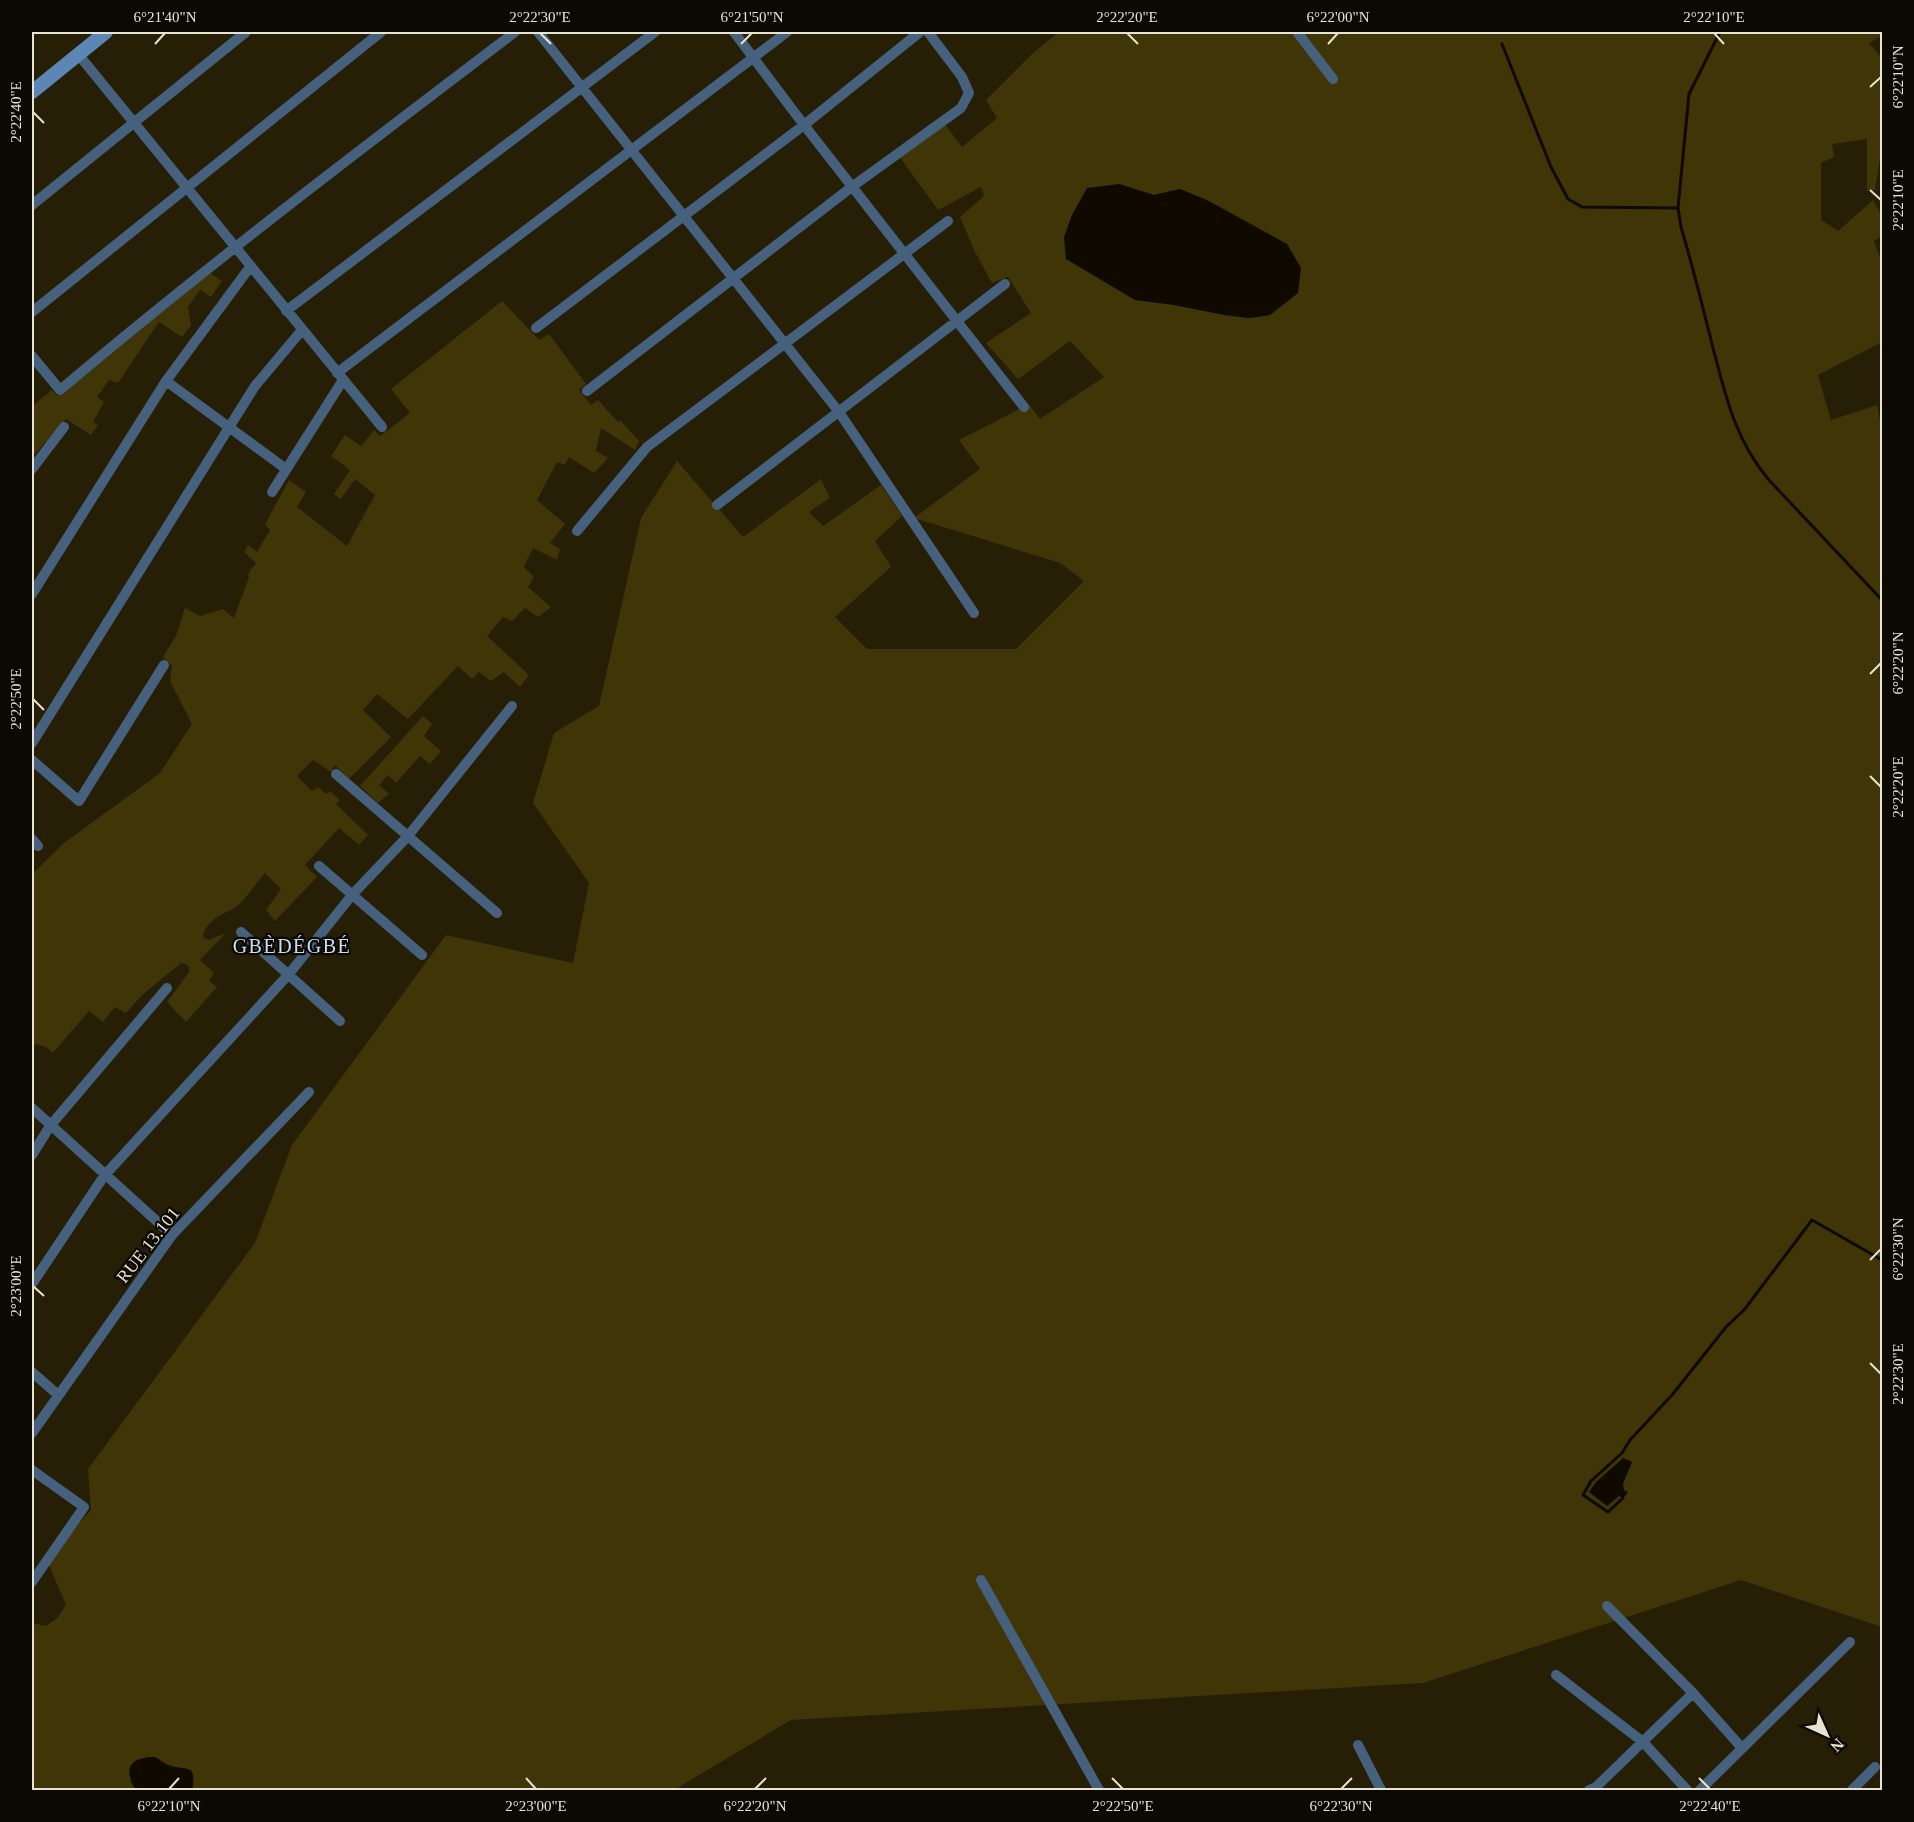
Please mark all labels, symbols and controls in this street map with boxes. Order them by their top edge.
text: 6°21'40"N [133,9,197,25]
text: 2°22'30"E [509,9,571,25]
text: 6°21'50"N [720,9,784,25]
text: 2°22'20"E [1096,9,1158,25]
text: 6°22'00"N [1306,9,1370,25]
text: 2°22'10"E [1683,9,1745,25]
text: 6°22'10"N [1890,45,1906,109]
text: 2°22'40"E [8,81,24,143]
text: 2°22'10"E [1890,169,1906,231]
text: 6°22'20"N [1890,631,1906,695]
text: 2°22'50"E [8,668,24,730]
text: 2°22'20"E [1890,756,1906,818]
district label: GBÈDÉGBÉ [233,935,351,957]
street label: RUE 13.101 [112,1203,184,1287]
text: 6°22'30"N [1890,1217,1906,1281]
text: 2°23'00"E [8,1255,24,1317]
text: 2°22'30"E [1890,1343,1906,1405]
north arrow [1797,1705,1857,1765]
text: N [1827,1735,1847,1756]
text: 6°22'10"N [137,1798,201,1814]
text: 2°23'00"E [505,1798,567,1814]
text: 6°22'20"N [723,1798,787,1814]
text: 2°22'50"E [1092,1798,1154,1814]
text: 6°22'30"N [1309,1798,1373,1814]
text: 2°22'40"E [1679,1798,1741,1814]

